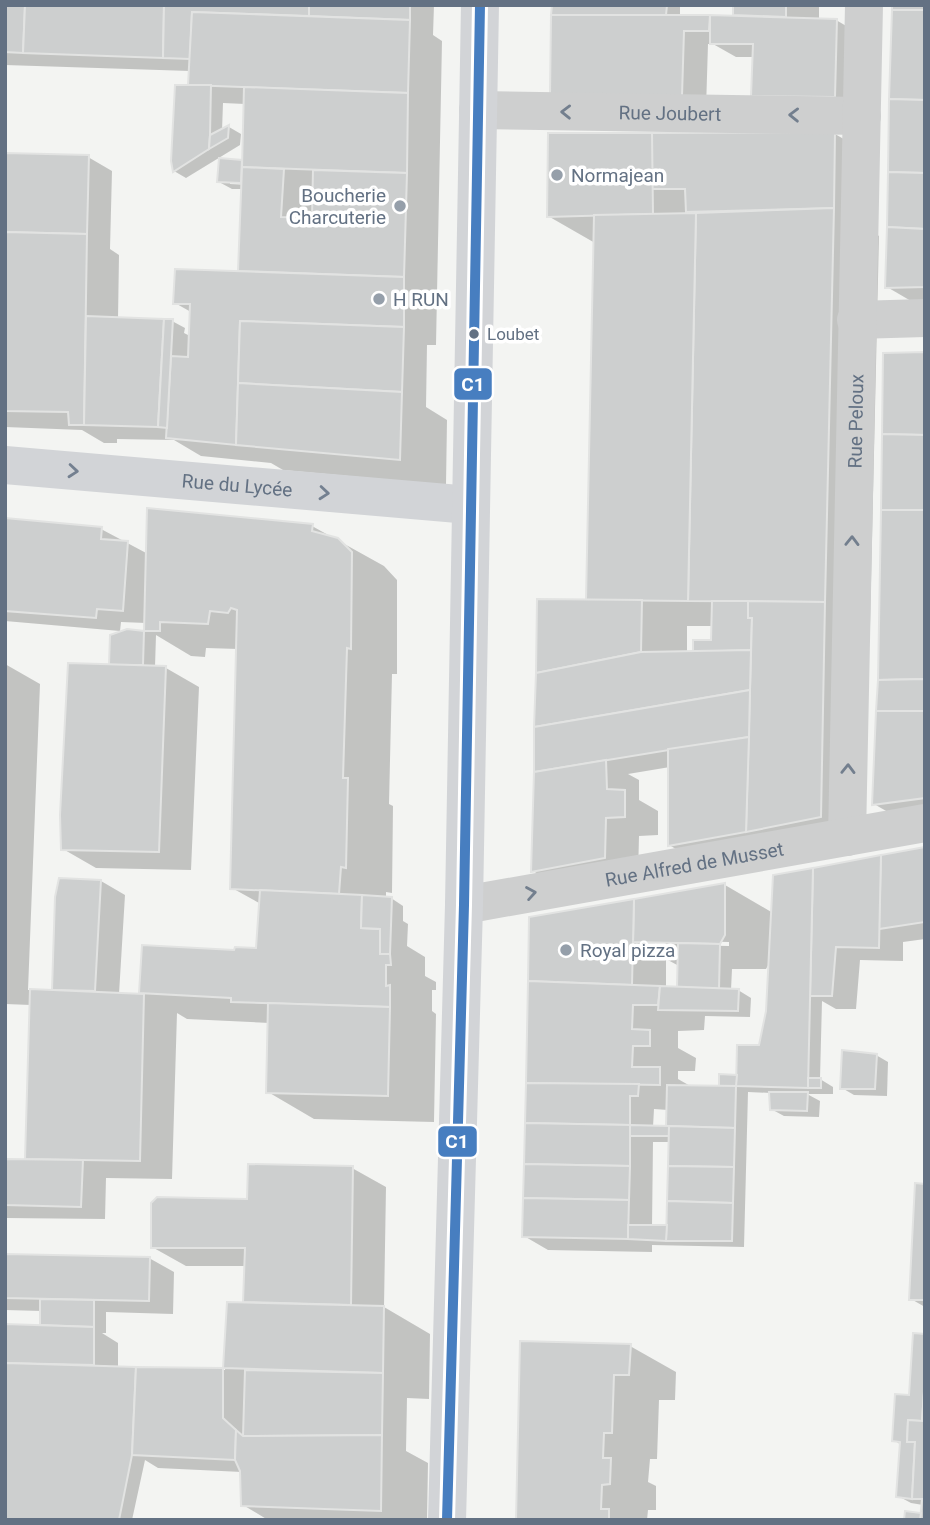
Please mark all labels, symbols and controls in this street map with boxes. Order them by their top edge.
street label: Rue Joubert [618,101,721,125]
one-way arrow [560,104,571,119]
one-way arrow [788,107,798,123]
place label: Normajean [571,164,664,187]
marker: Normajean [549,167,565,183]
place label: Boucherie Charcuterie [289,184,386,229]
marker: Boucherie Charcuterie [392,198,408,214]
place label: H RUN [393,288,449,311]
marker: H RUN [371,291,387,307]
place label: Loubet [487,324,539,344]
marker: Loubet [467,327,481,341]
line badge: C1 [453,367,493,401]
text: C1 [461,373,485,396]
street label: Rue Peloux [843,373,868,468]
one-way arrow [68,463,79,478]
street label: Rue du Lycée [181,469,293,501]
one-way arrow [318,485,330,500]
one-way arrow [844,536,860,546]
one-way arrow [840,763,856,774]
street label: Rue Alfred de Musset [603,837,785,891]
one-way arrow [525,887,537,902]
place label: Royal pizza [580,939,675,962]
marker: Royal pizza [558,942,574,958]
line badge: C1 [437,1125,478,1158]
text: C1 [445,1130,469,1153]

